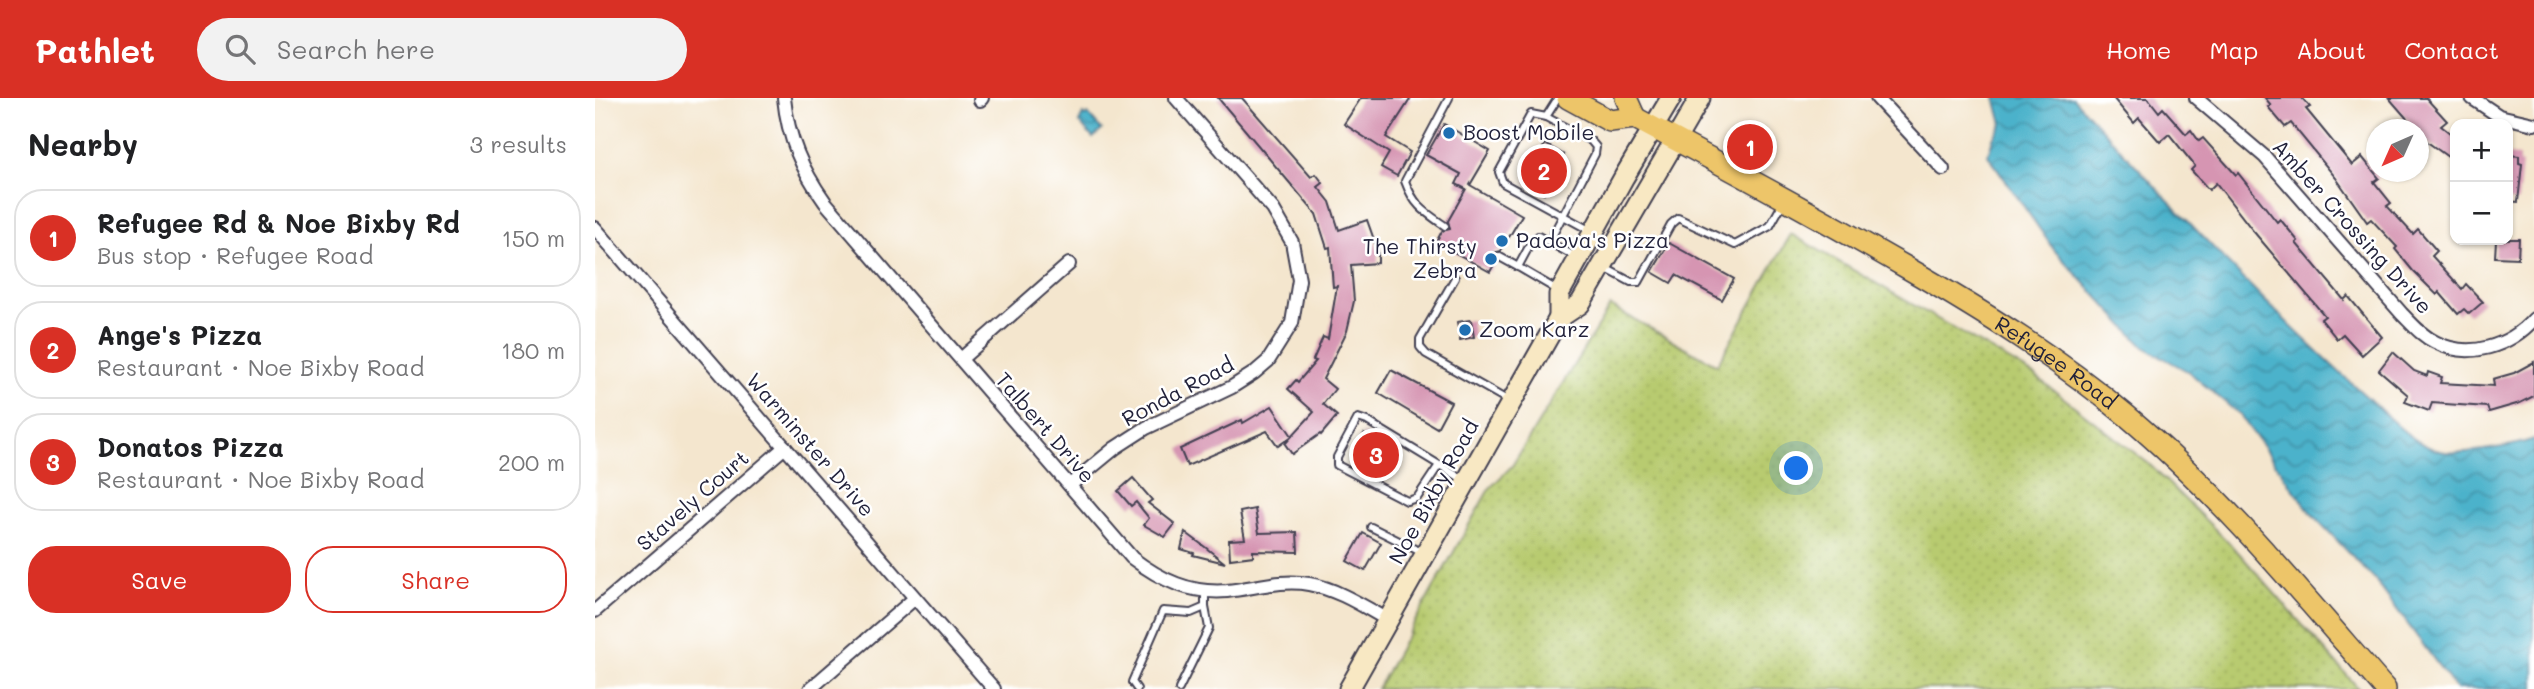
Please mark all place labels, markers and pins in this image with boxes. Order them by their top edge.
place label: Boost Mobile [1463,118,1594,145]
pin: 1 [1727,121,1773,173]
marker: Boost Mobile [1441,125,1457,141]
pin: 2 [1521,145,1567,197]
place label: Padova's Pizza [1516,226,1669,253]
place label: The Thirsty Zebra [1363,232,1477,283]
marker: Padova's Pizza [1494,233,1510,249]
marker: The Thirsty Zebra [1483,251,1499,267]
place label: Zoom Karz [1479,315,1590,342]
marker: Zoom Karz [1457,322,1473,338]
pin: 3 [1353,429,1399,481]

